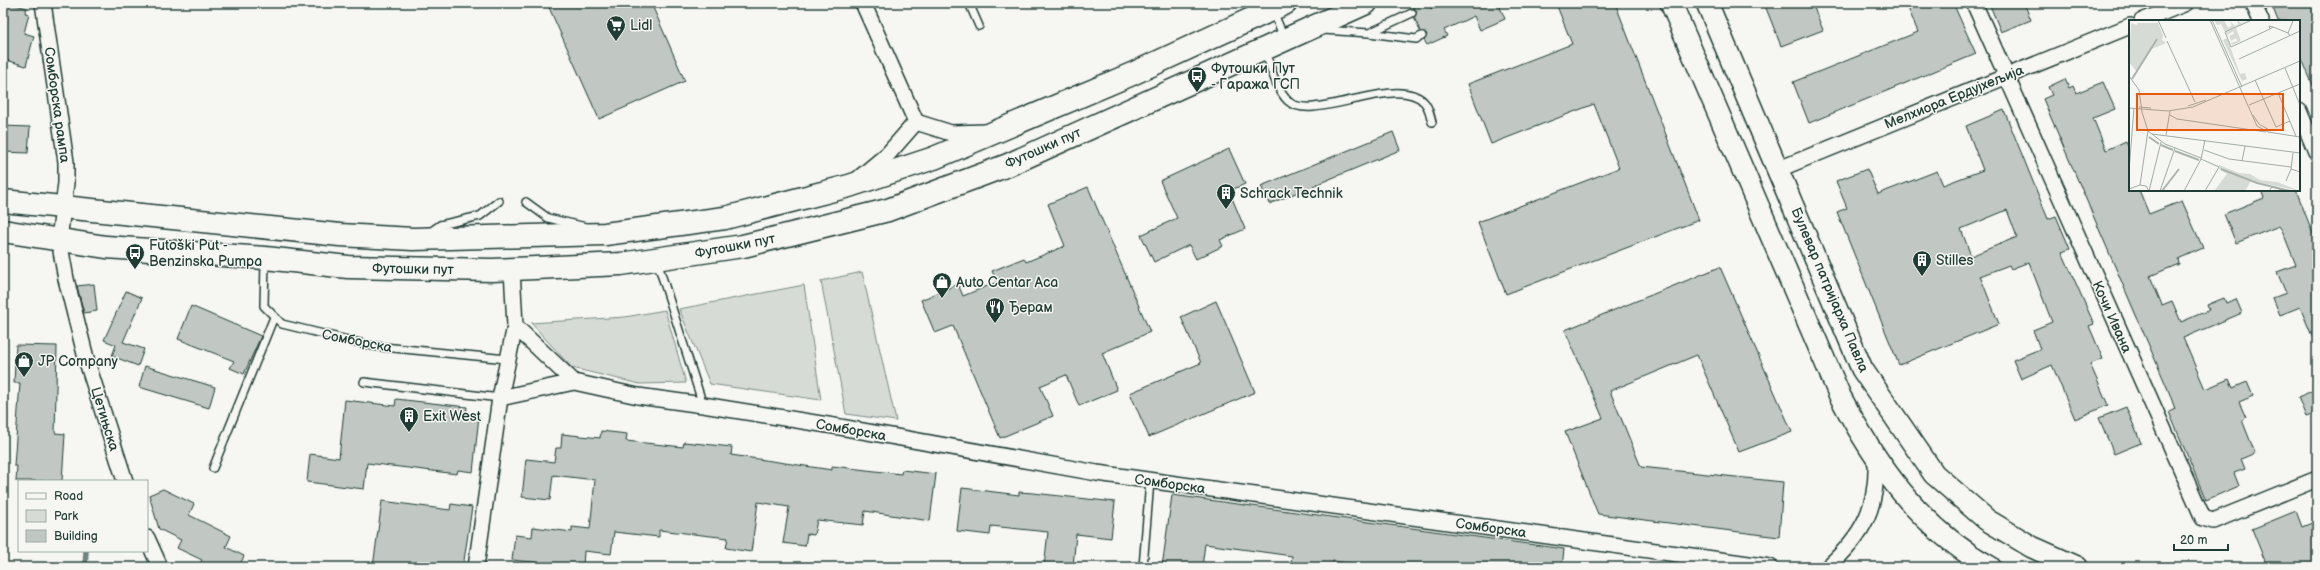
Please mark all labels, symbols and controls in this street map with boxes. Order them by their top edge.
supermarket icon: Lidl [605,14,627,42]
place label: Lidl [630,17,652,34]
inset map [2129,20,2300,191]
street label: Сомборска рампа [40,46,74,165]
place label: Футошки Пут - Гаража ГСП [1211,60,1300,93]
street label: Мелхиора Ердујхељија [1882,61,2027,133]
bus stop icon: Футошки Пут - Гаража ГСП [1186,65,1208,93]
street label: Футошки пут [1002,123,1084,172]
building icon: Schrack Technik [1215,182,1237,210]
place label: Schrack Technik [1240,185,1343,202]
street label: Булевар патријарха Павла [1787,205,1873,376]
street label: Футошки пут [693,230,777,262]
place label: Futoški Put - Benzinska Pumpa [149,237,262,270]
bus stop icon: Futoški Put - Benzinska Pumpa [124,242,146,270]
building icon: Stilles [1911,249,1933,277]
place label: Stilles [1936,252,1973,269]
street label: Футошки пут [372,260,454,278]
shop icon: Auto Centar Aca [931,271,953,299]
place label: Auto Centar Aca [956,274,1058,291]
street label: Кочи Ивана [2089,278,2136,356]
restaurant icon: Ђерам [984,296,1006,324]
place label: Ђерам [1009,299,1053,316]
street label: Сомборска [320,326,394,356]
shop icon: JP Company [13,350,35,378]
place label: JP Company [38,353,119,370]
street label: Цетињска [87,385,123,454]
building icon: Exit West [398,405,420,433]
place label: Exit West [423,408,482,425]
street label: Сомборска [814,415,888,445]
street label: Сомборска [1134,471,1207,497]
legend [18,480,148,552]
text: Road [54,489,83,504]
text: Park [54,509,78,524]
street label: Сомборска [1455,515,1528,541]
scale bar [2174,526,2228,552]
text: Building [54,529,98,544]
text: 20 m [2180,533,2207,548]

